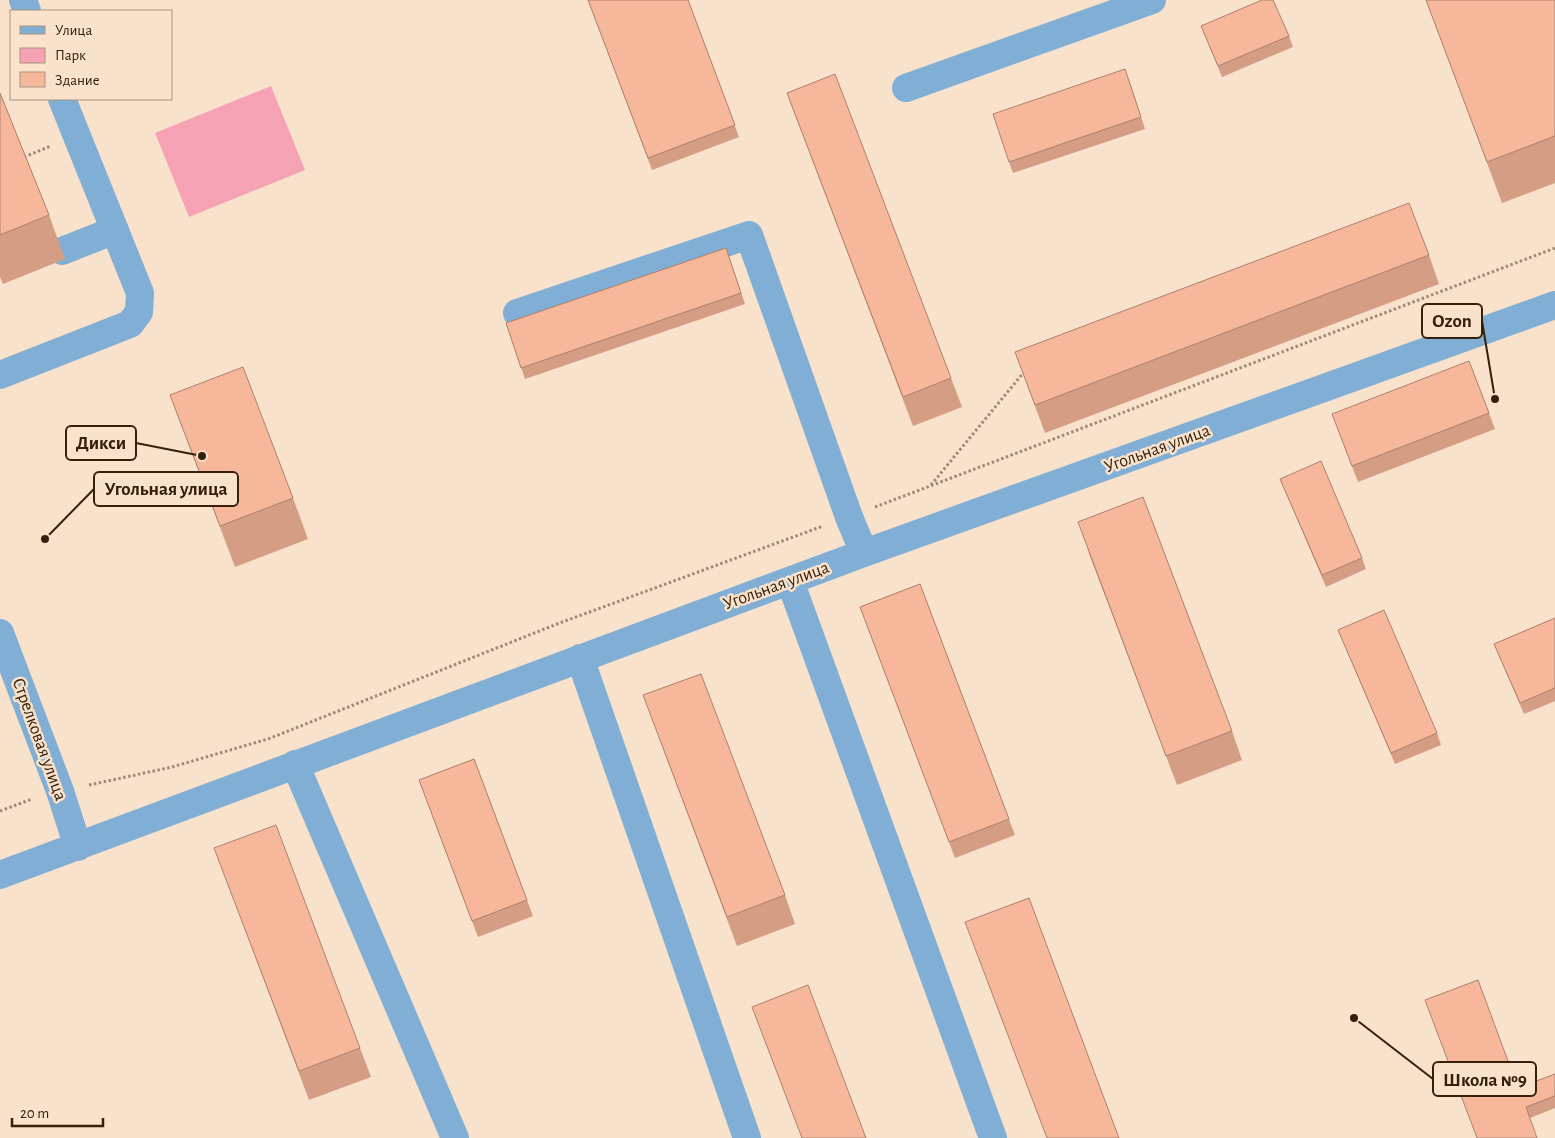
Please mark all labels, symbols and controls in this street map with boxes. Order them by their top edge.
legend [10,10,172,100]
text: Улица [55,23,92,38]
text: Парк [55,48,86,63]
text: Здание [55,73,100,88]
callout: Ozon [1422,304,1482,338]
text: Ozon [1432,312,1472,331]
street label: Угольная улица [1102,421,1213,476]
callout: Дикси [66,426,136,460]
text: Дикси [76,434,126,453]
callout: Угольная улица [94,472,238,506]
text: Угольная улица [104,480,228,499]
street label: Угольная улица [721,558,832,613]
street label: Стрелковая улица [9,676,70,803]
callout: Школа №9 [1433,1062,1536,1096]
text: Школа №9 [1443,1071,1527,1090]
scale bar [12,1096,104,1128]
text: 20 m [20,1106,49,1121]

